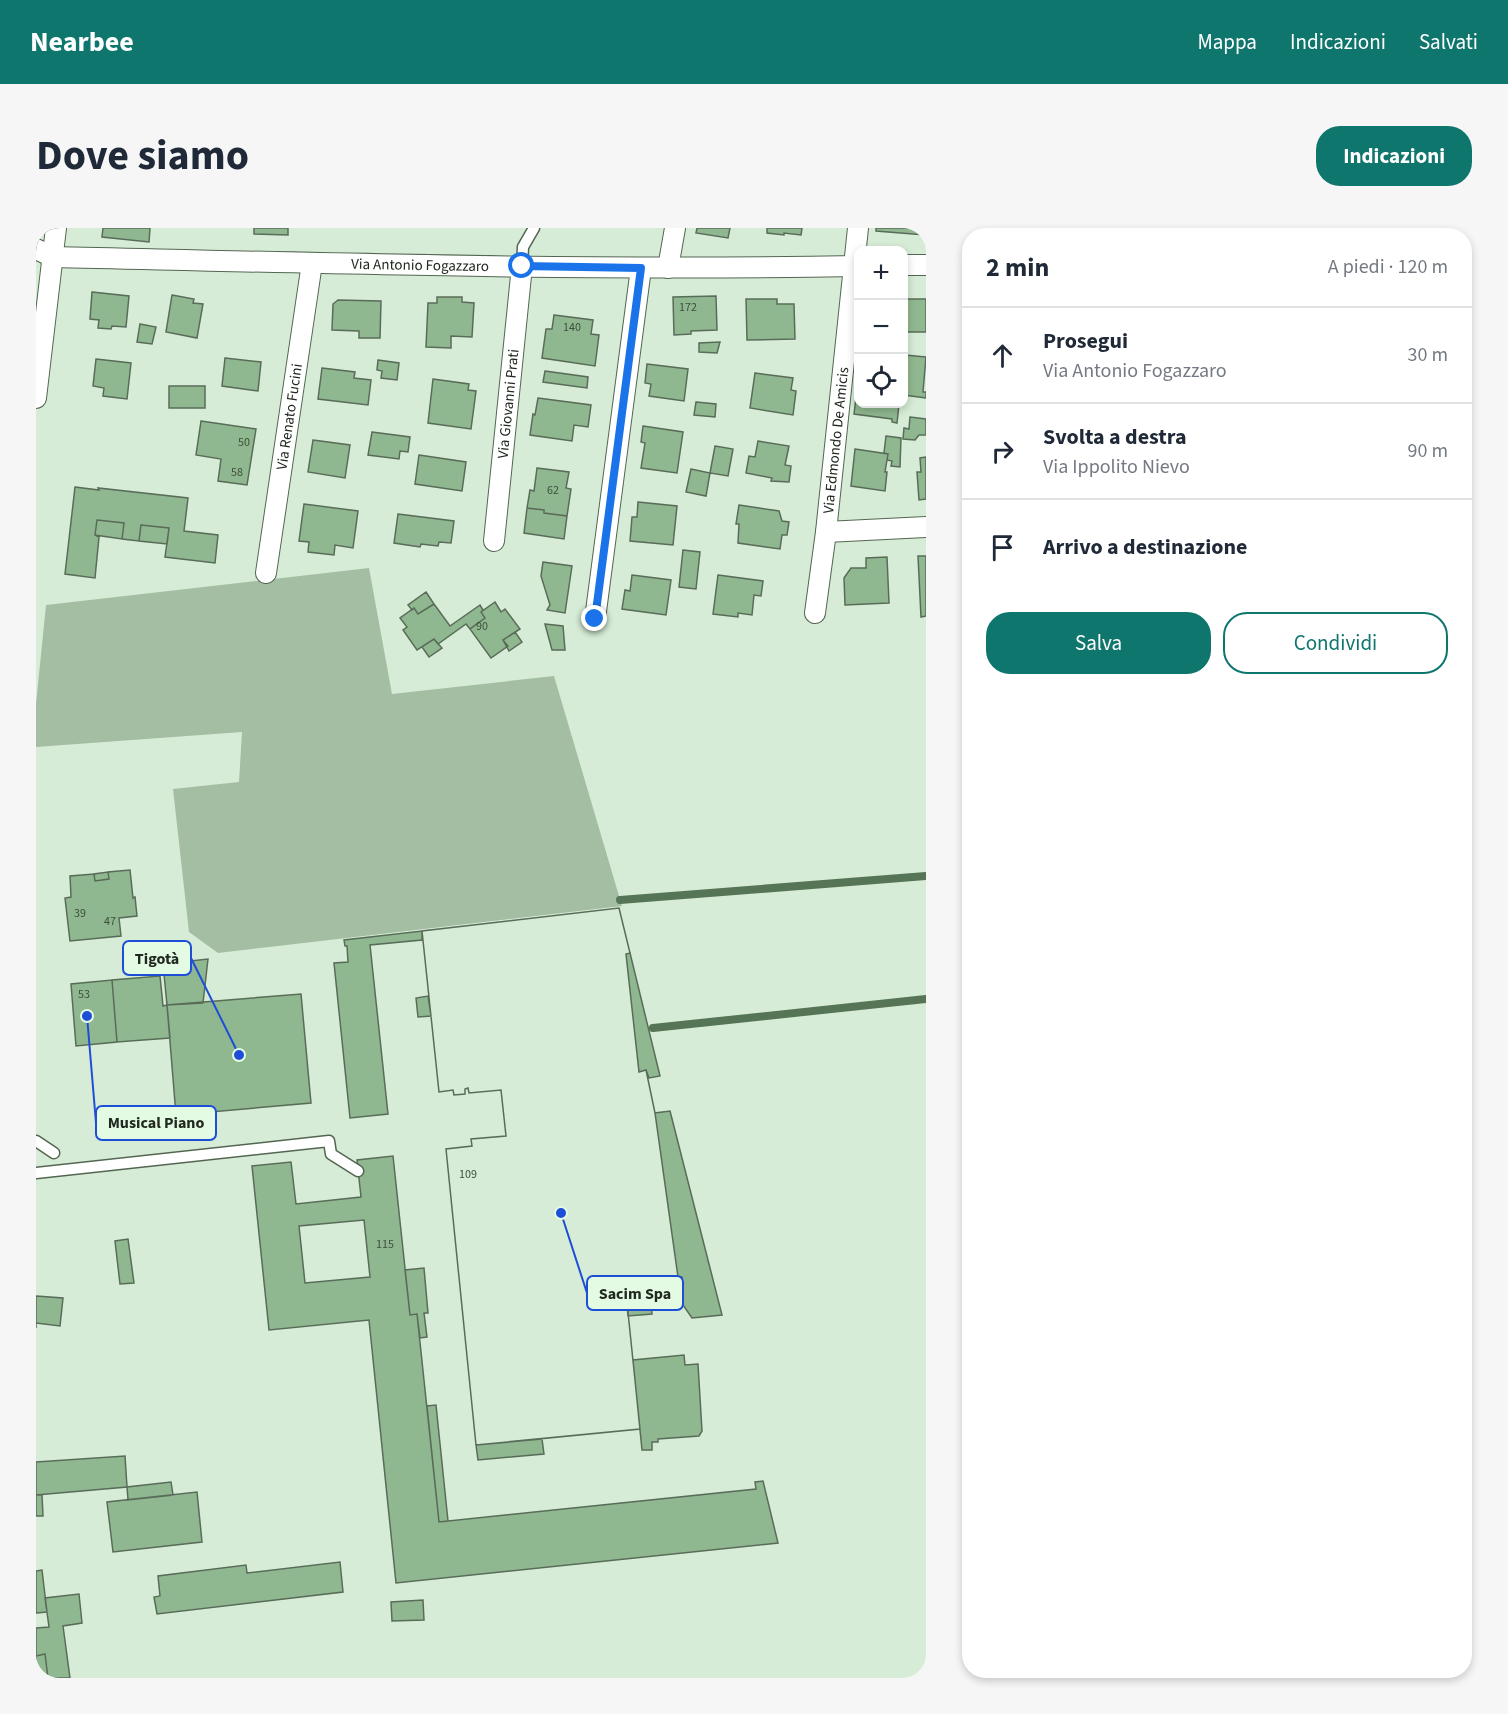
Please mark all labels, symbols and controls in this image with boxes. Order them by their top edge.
text: Nearbee [30,22,134,62]
text: Mappa [1198,27,1257,57]
text: Indicazioni [1290,27,1386,57]
text: Salvati [1419,27,1478,57]
text: Dove siamo [36,126,249,186]
button: Indicazioni [1316,126,1472,186]
map controls [854,246,908,408]
button: + [854,246,908,300]
text: 2 min [986,249,1049,286]
route start [508,252,534,278]
street label: Via Antonio Fogazzaro [351,253,489,277]
text: A piedi · 120 m [1328,253,1448,281]
house number: 172 [679,299,697,316]
button: − [854,300,908,354]
house number: 140 [563,319,581,336]
text: Prosegui [1043,325,1128,357]
icon: ahead [986,339,1019,372]
text: 30 m [1408,341,1448,369]
street label: Via Giovanni Prati [492,348,524,459]
button: locate [854,354,908,408]
text: Via Antonio Fogazzaro [1043,357,1227,385]
street label: Via Renato Fucini [271,362,307,471]
street label: Via Edmondo De Amicis [818,366,854,515]
text: Svolta a destra [1043,421,1187,453]
house number: 50 [238,434,250,451]
icon: right [986,435,1019,468]
text: 90 m [1408,437,1448,465]
text: Via Ippolito Nievo [1043,453,1190,481]
house number: 58 [231,464,243,481]
house number: 62 [547,482,559,499]
icon: arrive [986,531,1019,564]
text: Arrivo a destinazione [1043,531,1248,563]
route end [581,605,607,631]
button: Salva [986,612,1211,674]
button: Condividi [1223,612,1448,674]
house number: 90 [476,618,488,635]
house number: 39 [74,905,86,922]
house number: 47 [104,913,116,930]
callout: Tigotà [123,941,191,975]
text: Tigotà [135,948,179,970]
house number: 53 [78,986,90,1003]
callout: Musical Piano [96,1106,216,1140]
text: Musical Piano [108,1112,204,1134]
house number: 109 [459,1166,477,1183]
house number: 115 [376,1236,394,1253]
callout: Sacim Spa [587,1276,683,1310]
text: Sacim Spa [599,1283,671,1305]

